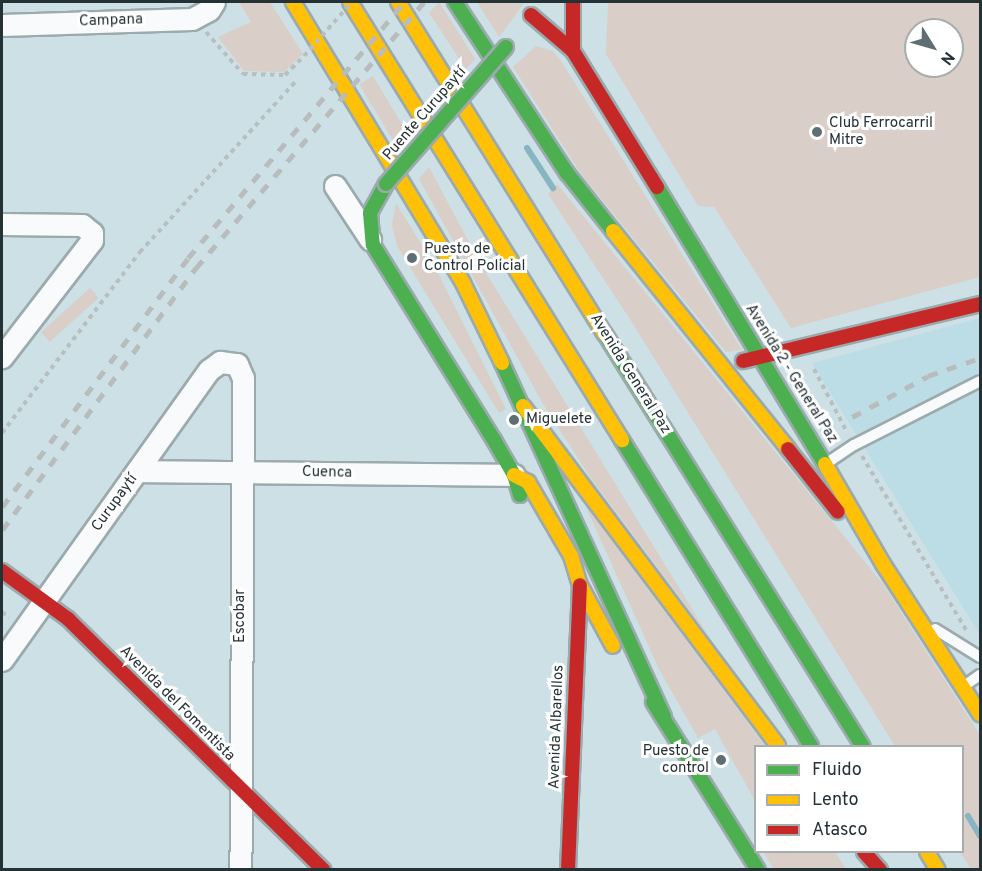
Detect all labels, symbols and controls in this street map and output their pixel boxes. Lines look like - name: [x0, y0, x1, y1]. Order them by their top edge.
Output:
- street label: Campana: [79, 11, 143, 31]
- north arrow: [904, 18, 964, 78]
- text: N: [935, 47, 958, 68]
- street label: Puente Curupaytí: [380, 64, 470, 164]
- place label: Club Ferrocarril Mitre: [829, 114, 933, 149]
- marker: Club Ferrocarril Mitre: [810, 125, 824, 139]
- place label: Puesto de Control Policial: [424, 240, 525, 275]
- marker: Puesto de Control Policial: [405, 251, 419, 265]
- street label: Avenida 2 - General Paz: [741, 301, 841, 447]
- street label: Avenida General Paz: [586, 311, 674, 437]
- place label: Miguelete: [526, 411, 592, 429]
- marker: Miguelete: [507, 413, 521, 427]
- street label: Cuenca: [302, 464, 352, 482]
- street label: Curupaytí: [88, 471, 142, 535]
- street label: Escobar: [232, 589, 250, 643]
- street label: Avenida del Fomentista: [116, 643, 238, 765]
- street label: Avenida Albarellos: [546, 664, 568, 790]
- place label: Puesto de control: [643, 742, 709, 777]
- legend: [754, 745, 964, 853]
- marker: Puesto de control: [714, 753, 728, 767]
- text: Fluido: [812, 759, 862, 782]
- text: Lento: [812, 789, 858, 812]
- text: Atasco: [812, 819, 868, 842]

